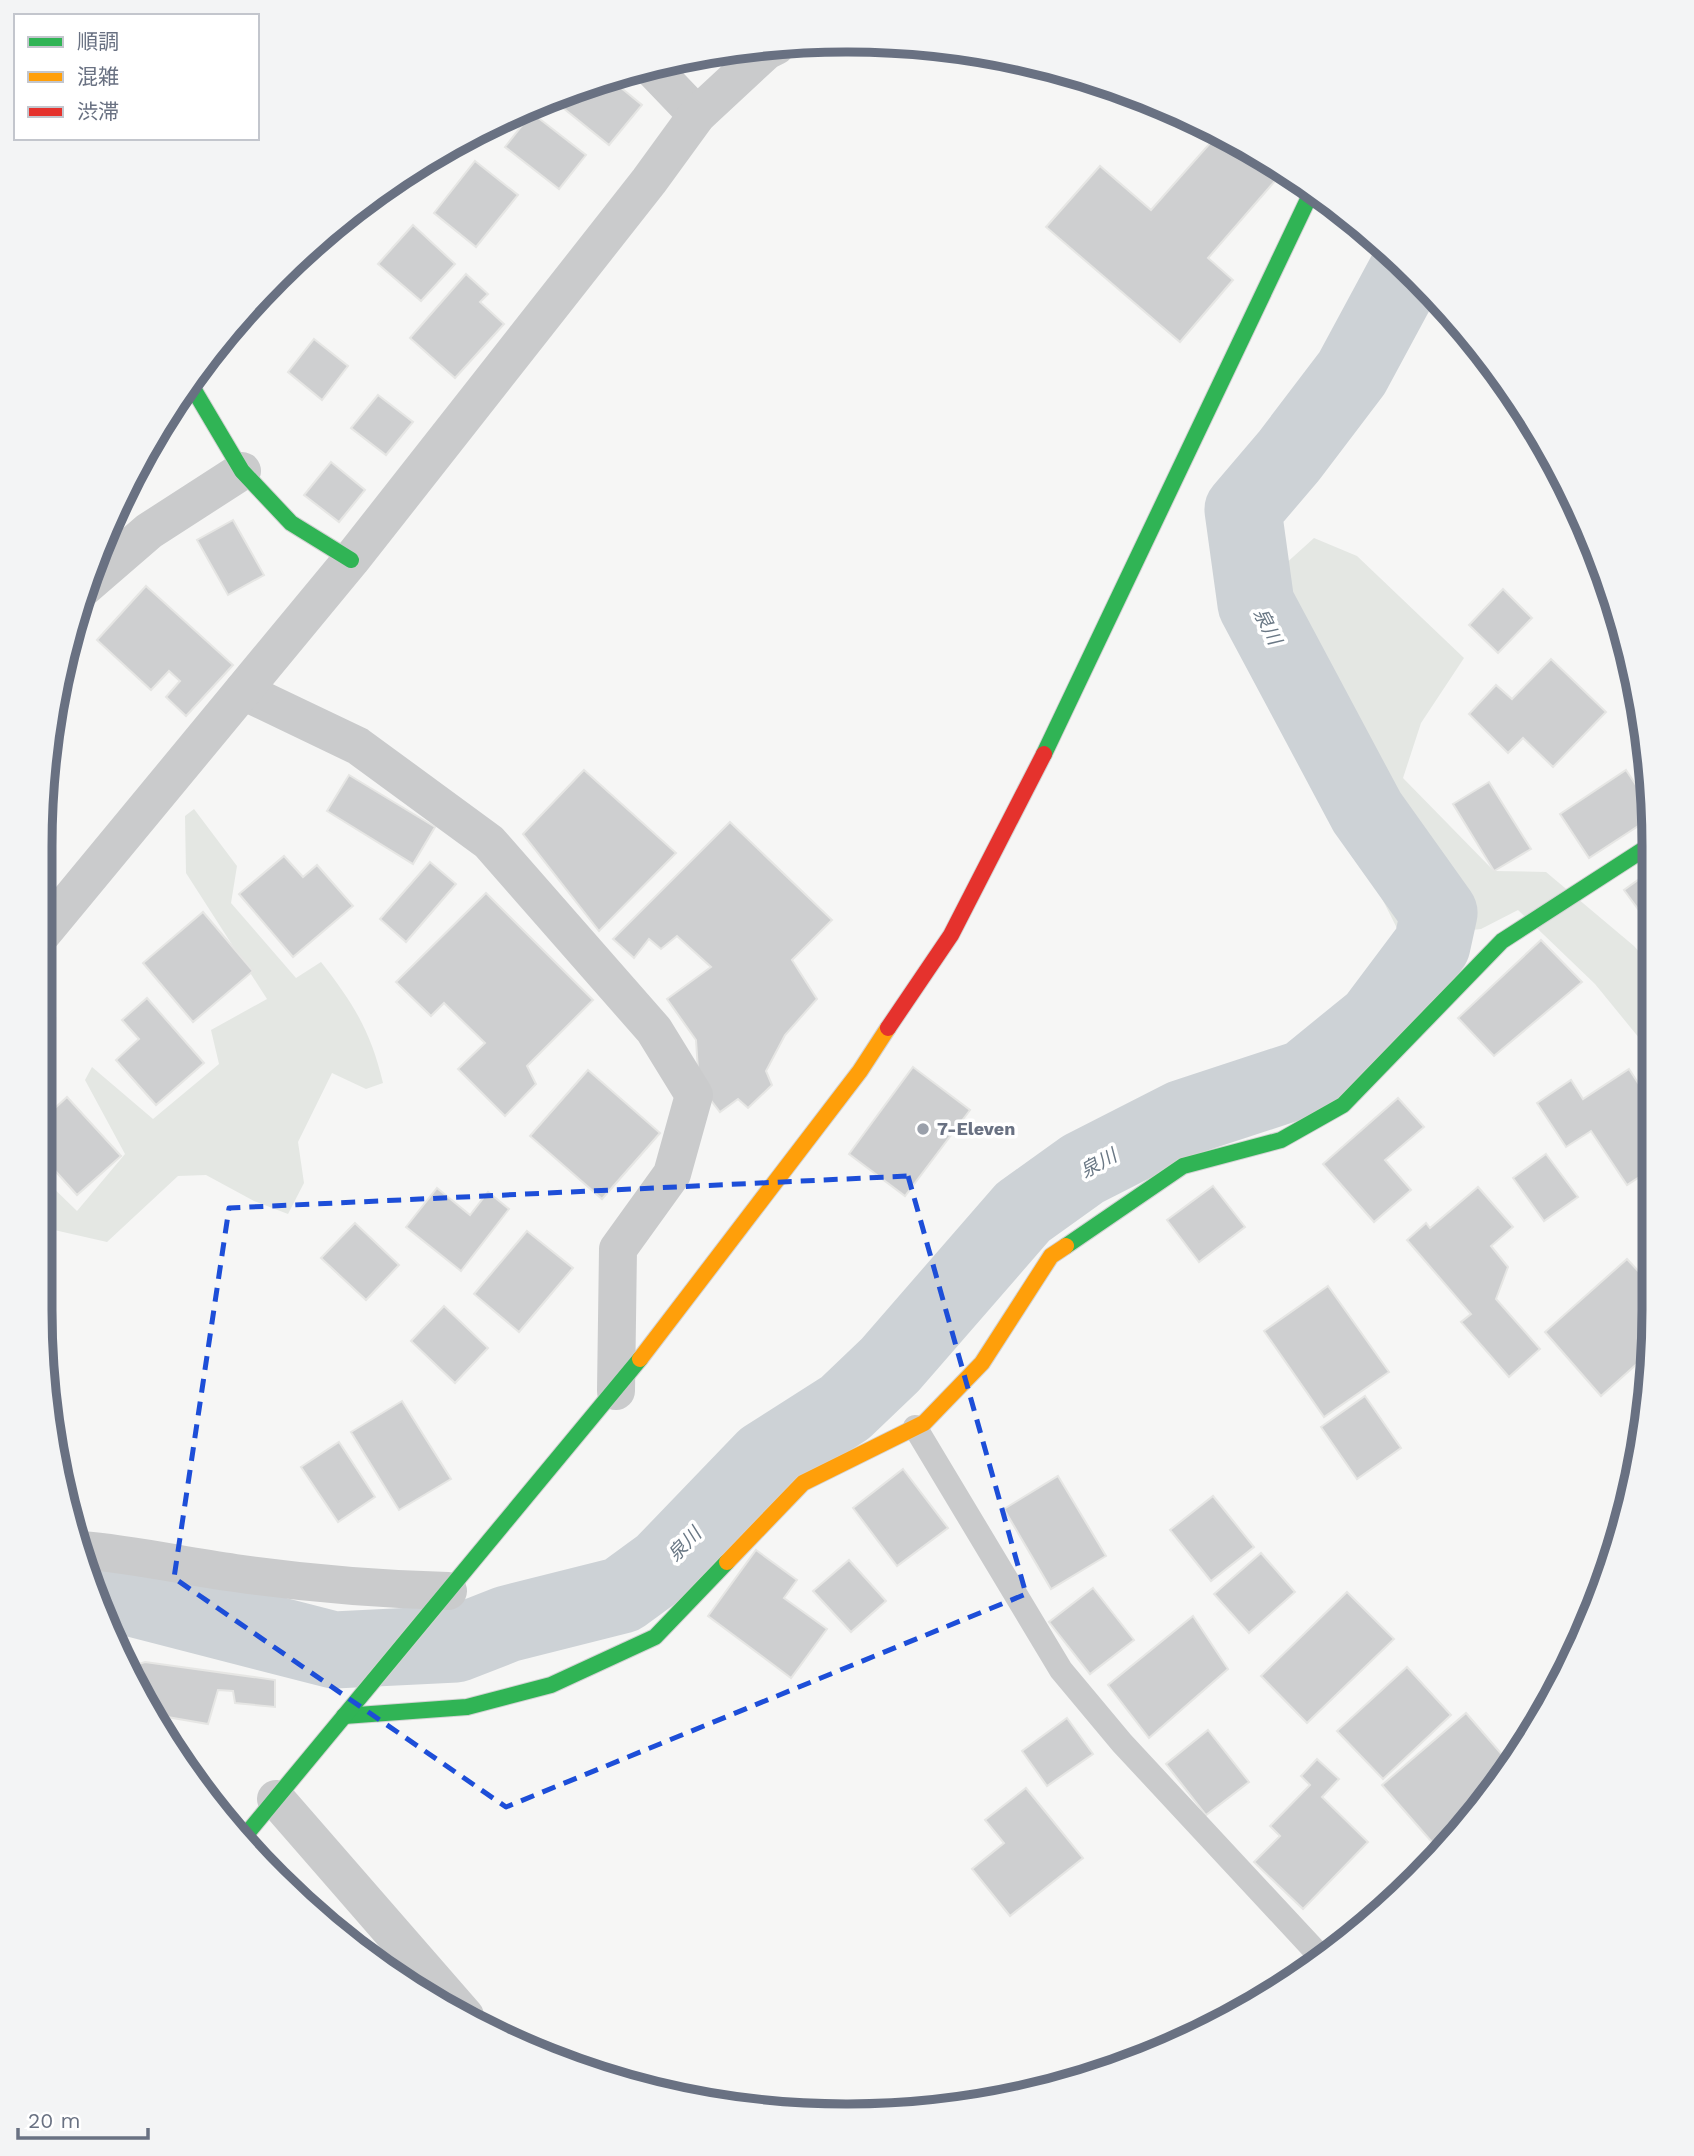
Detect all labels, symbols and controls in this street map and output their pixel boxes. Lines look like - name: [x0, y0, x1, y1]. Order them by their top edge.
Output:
- legend: [14, 14, 259, 140]
- text: 順調: [77, 29, 119, 54]
- text: 混雑: [77, 64, 119, 89]
- text: 渋滞: [77, 99, 119, 124]
- water label: 泉川: [1249, 604, 1287, 650]
- place label: 7-Eleven: [937, 1118, 1015, 1139]
- marker: 7-Eleven: [915, 1121, 931, 1137]
- water label: 泉川: [1076, 1143, 1122, 1183]
- water label: 泉川: [663, 1521, 707, 1566]
- scale bar: [18, 2096, 147, 2140]
- text: 20 m: [28, 2108, 80, 2133]

